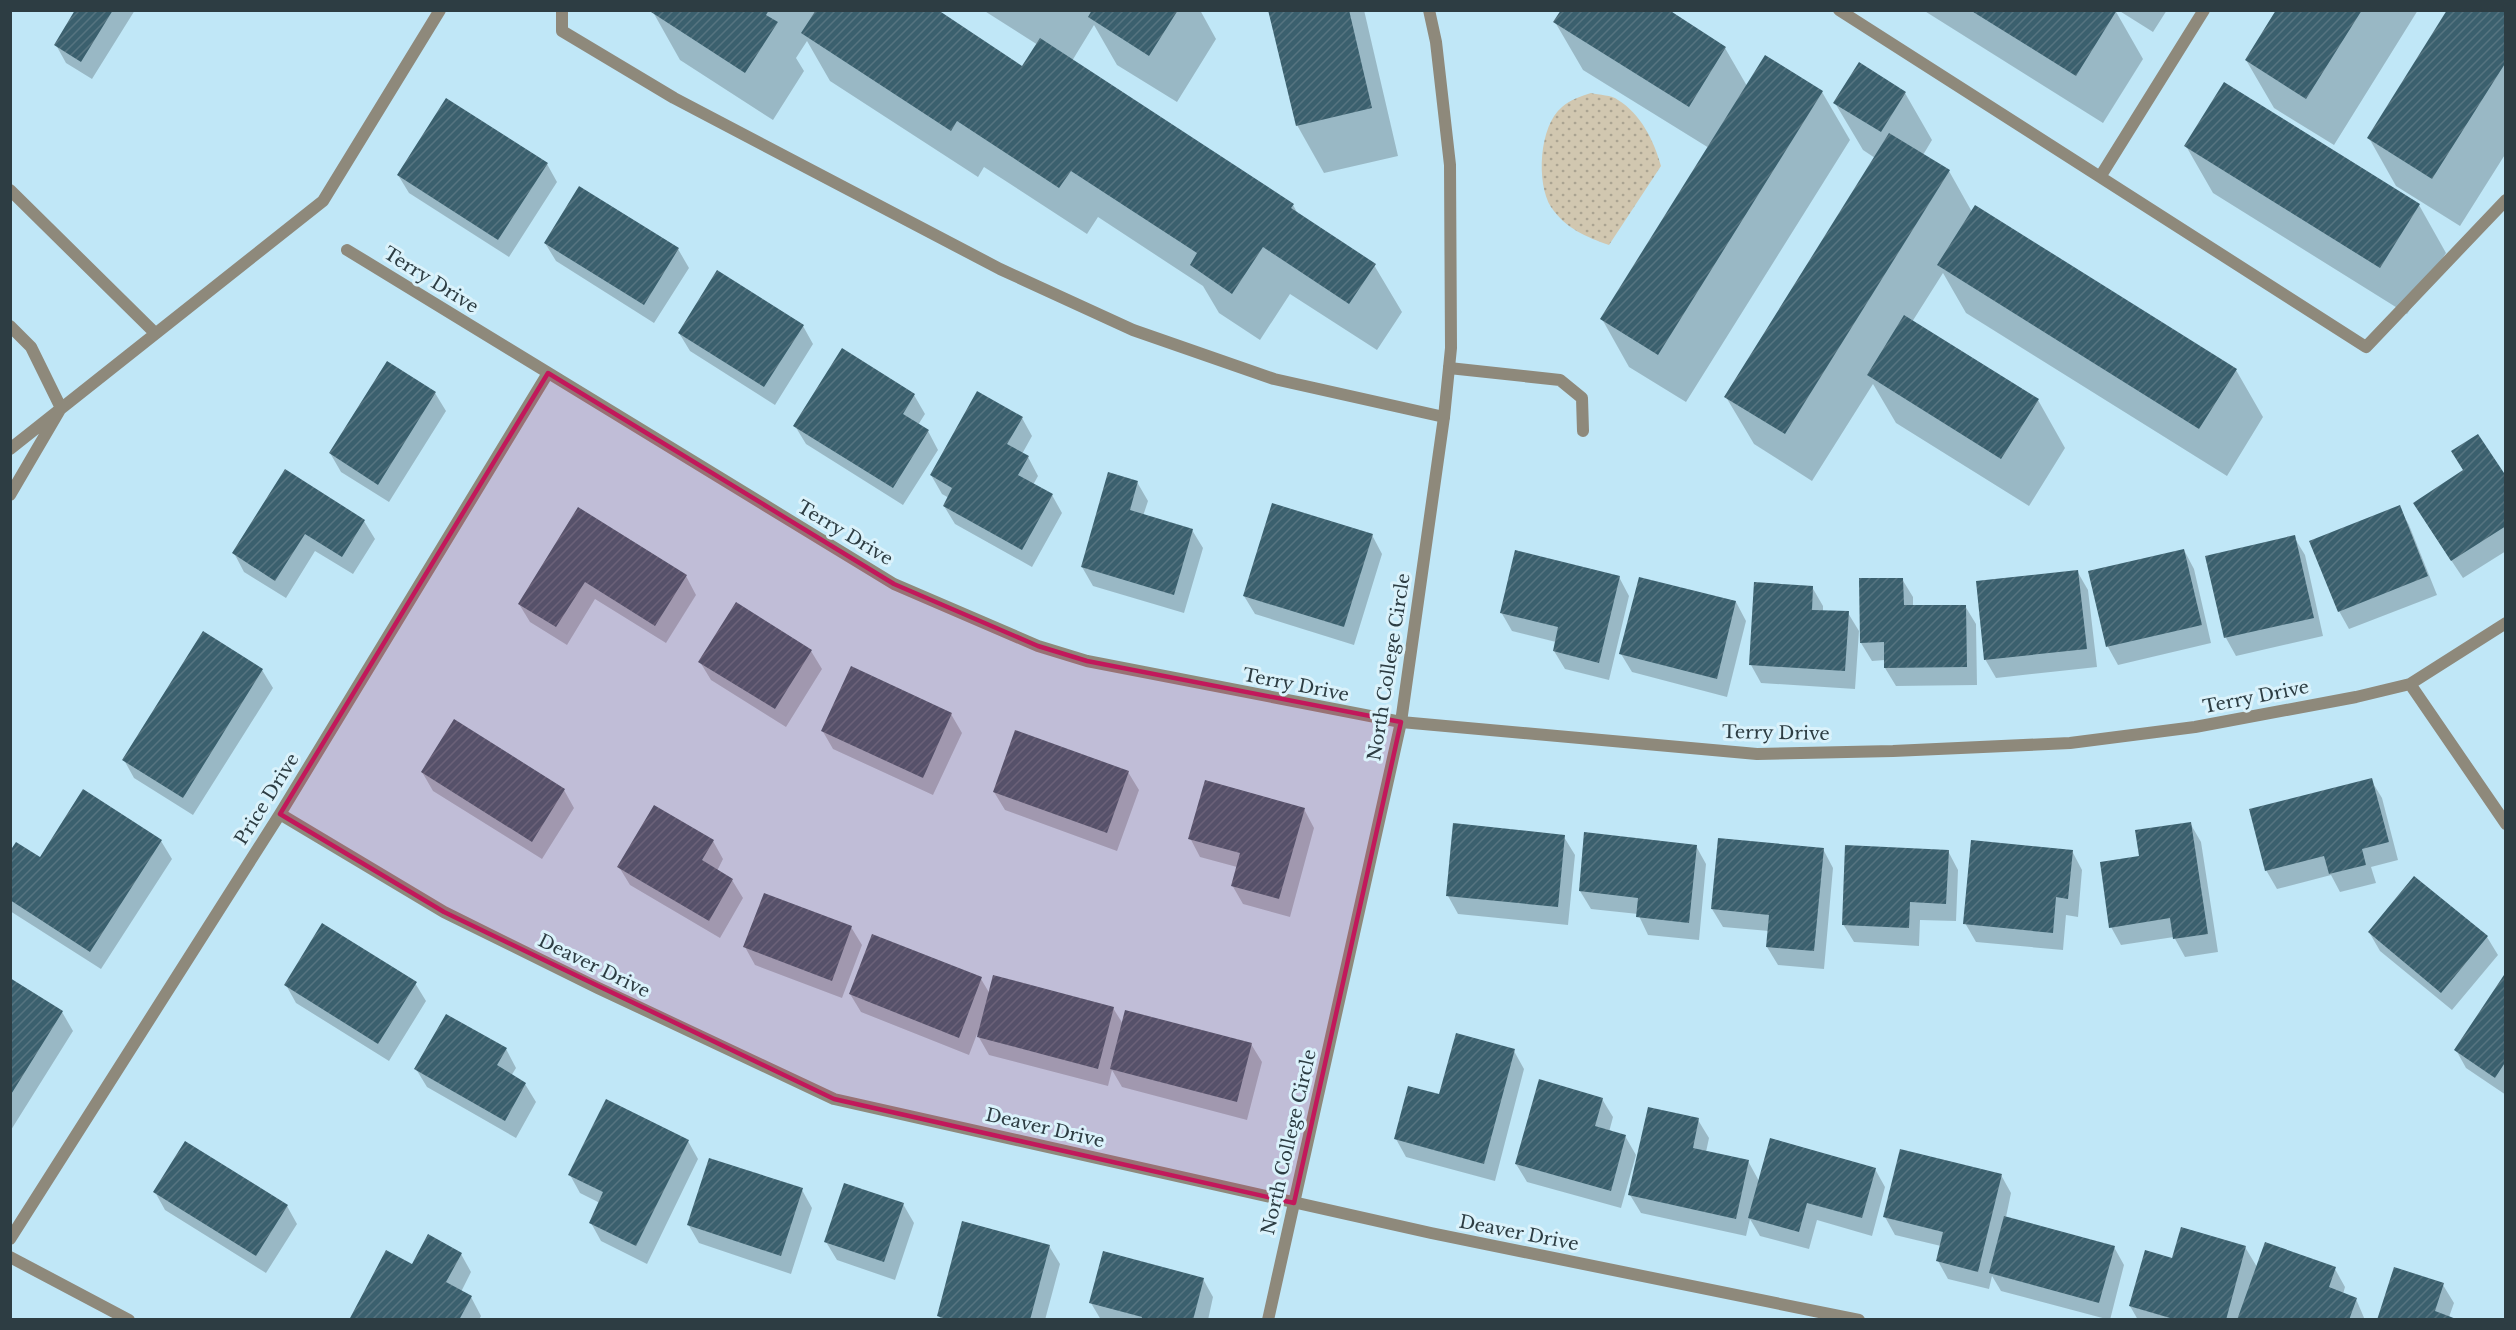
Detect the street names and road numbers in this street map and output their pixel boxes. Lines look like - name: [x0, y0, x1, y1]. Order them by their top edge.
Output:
- street label: Terry Drive: [380, 242, 482, 318]
- street label: Terry Drive: [793, 496, 897, 570]
- street label: North College Circle: [1363, 572, 1415, 762]
- street label: Terry Drive: [1241, 664, 1351, 706]
- street label: Terry Drive: [2201, 676, 2311, 718]
- street label: Terry Drive: [1722, 721, 1830, 745]
- street label: Price Drive: [230, 749, 304, 849]
- street label: Deaver Drive: [535, 929, 653, 1003]
- street label: North College Circle: [1257, 1047, 1321, 1237]
- street label: Deaver Drive: [983, 1104, 1107, 1152]
- street label: Deaver Drive: [1457, 1211, 1581, 1255]

